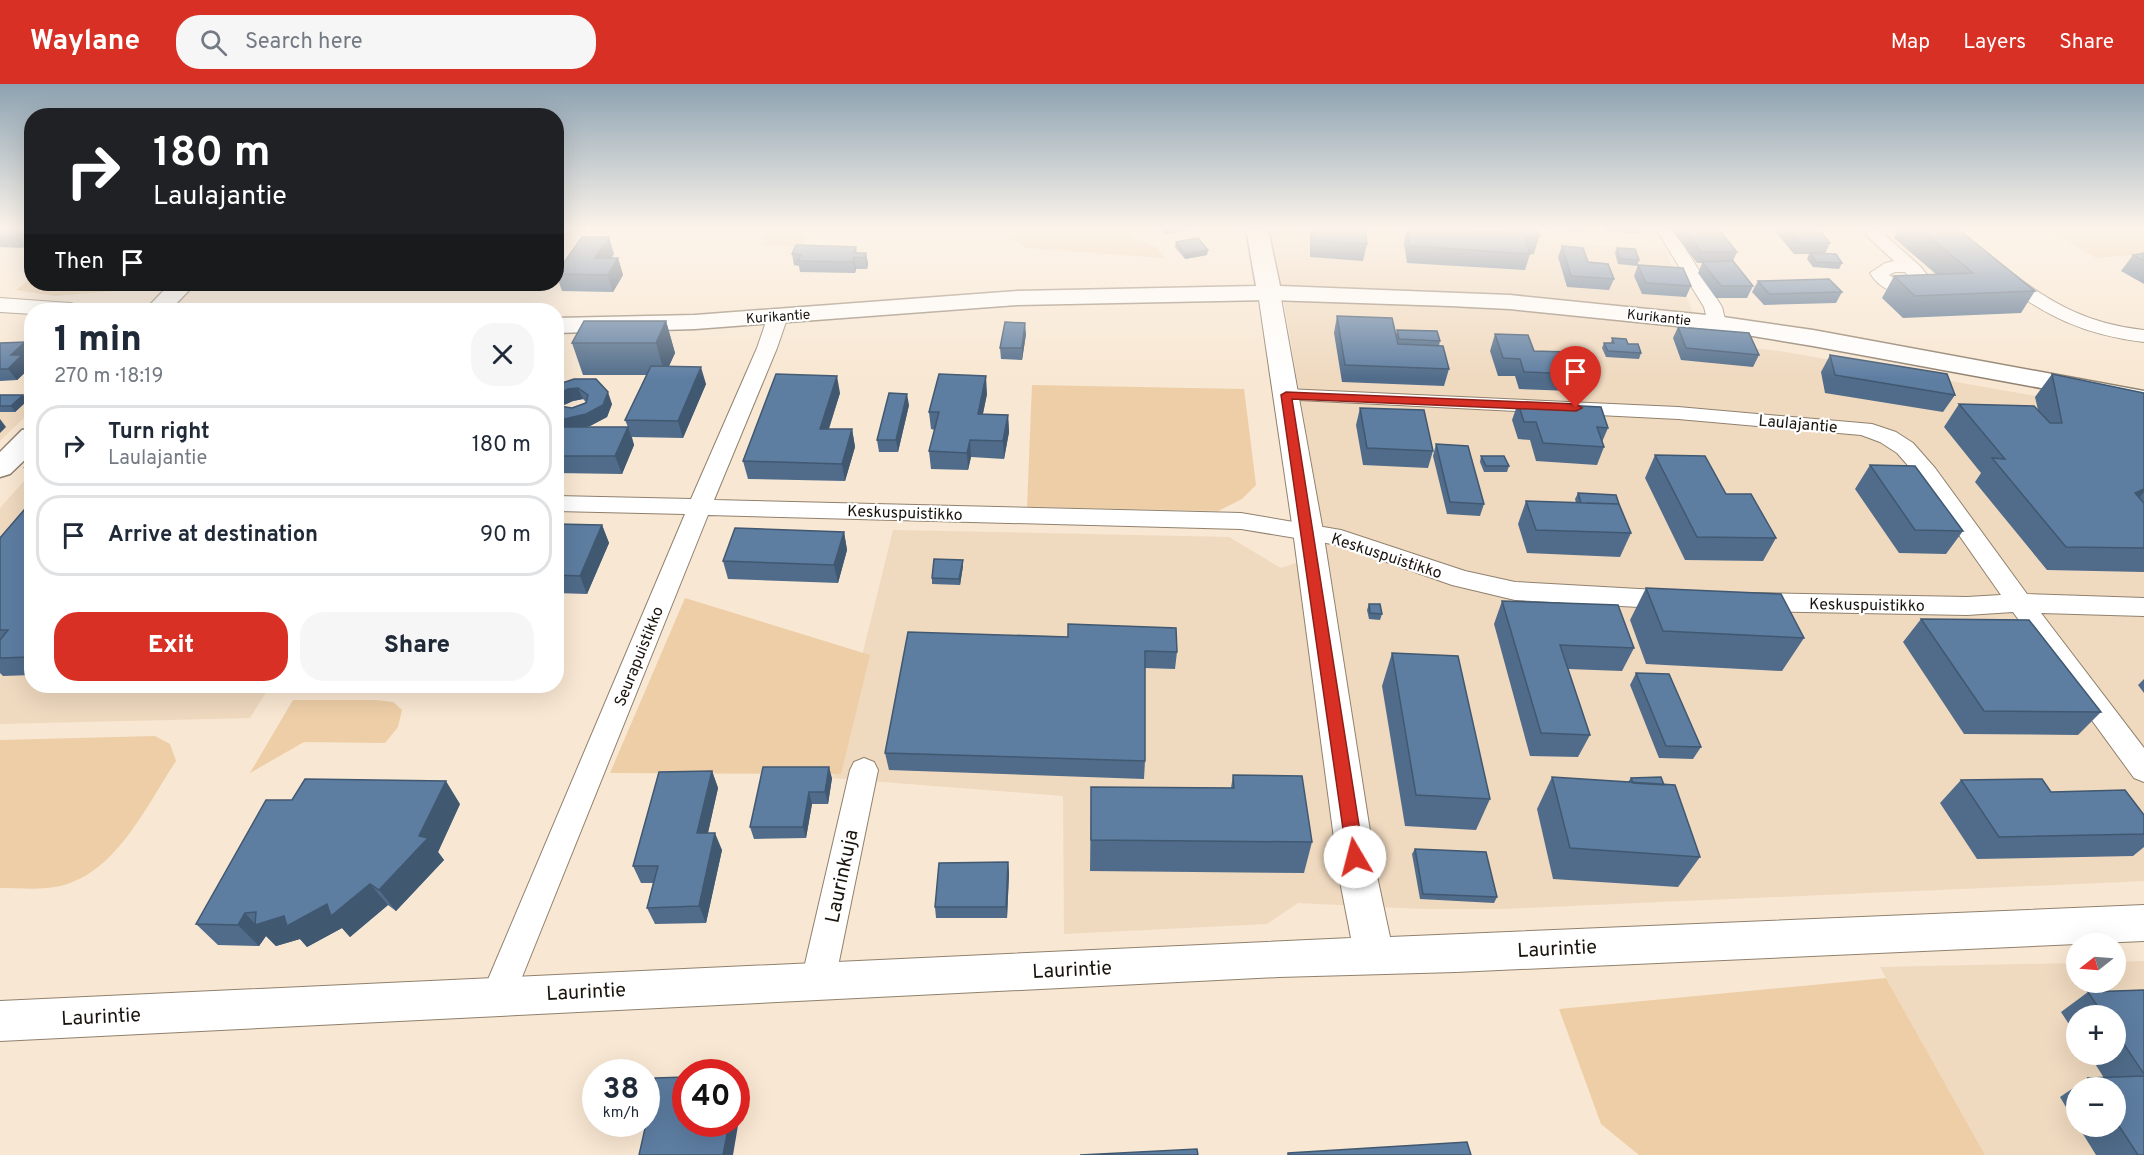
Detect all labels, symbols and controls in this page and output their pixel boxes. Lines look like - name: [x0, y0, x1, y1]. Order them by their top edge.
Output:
- search box: [176, 15, 596, 69]
- text: Waylane: [30, 24, 140, 60]
- icon: search: [197, 26, 230, 59]
- text: Search here: [245, 29, 363, 56]
- text: Map: [1891, 29, 1930, 56]
- text: Layers: [1963, 29, 2026, 56]
- text: Share: [2059, 29, 2114, 56]
- text: 180 m: [153, 128, 270, 181]
- icon: right: [54, 132, 132, 210]
- text: Laulajantie: [153, 180, 287, 214]
- icon: arrive: [116, 246, 149, 279]
- text: Then: [54, 249, 104, 276]
- street label: Kurikantie: [745, 307, 811, 328]
- street label: Kurikantie: [1626, 307, 1692, 330]
- text: 1 min: [54, 318, 142, 364]
- button: close: [471, 323, 534, 386]
- pin: [1550, 346, 1601, 408]
- icon: arrive: [1559, 355, 1592, 388]
- text: 270 m · 18:19: [54, 364, 163, 390]
- street label: Laulajantie: [1757, 412, 1838, 438]
- text: Turn right: [108, 419, 210, 446]
- icon: right: [57, 429, 90, 462]
- text: 180 m: [472, 432, 531, 459]
- text: Laulajantie: [108, 446, 207, 472]
- street label: Keskuspuistikko: [847, 502, 963, 526]
- icon: arrive: [57, 519, 90, 552]
- text: Arrive at destination: [108, 522, 318, 549]
- text: 90 m: [480, 522, 531, 549]
- street label: Keskuspuistikko: [1328, 530, 1444, 584]
- street label: Keskuspuistikko: [1809, 595, 1925, 617]
- street label: Seurapuistikko: [611, 604, 669, 710]
- button: Exit: [54, 612, 288, 681]
- button: Share: [300, 612, 534, 681]
- position arrow: [1323, 825, 1387, 889]
- street label: Laurinkuja: [820, 827, 866, 926]
- north arrow: [2066, 933, 2126, 993]
- map controls: [2066, 933, 2126, 1137]
- street label: Laurintie: [1517, 935, 1598, 965]
- street label: Laurintie: [1032, 956, 1113, 986]
- street label: Laurintie: [546, 978, 627, 1008]
- street label: Laurintie: [61, 1003, 142, 1033]
- button: +: [2066, 1005, 2126, 1065]
- speed limit sign: 40: [672, 1059, 750, 1137]
- text: 38: [603, 1072, 639, 1109]
- button: −: [2066, 1077, 2126, 1137]
- text: km/h: [603, 1104, 639, 1123]

